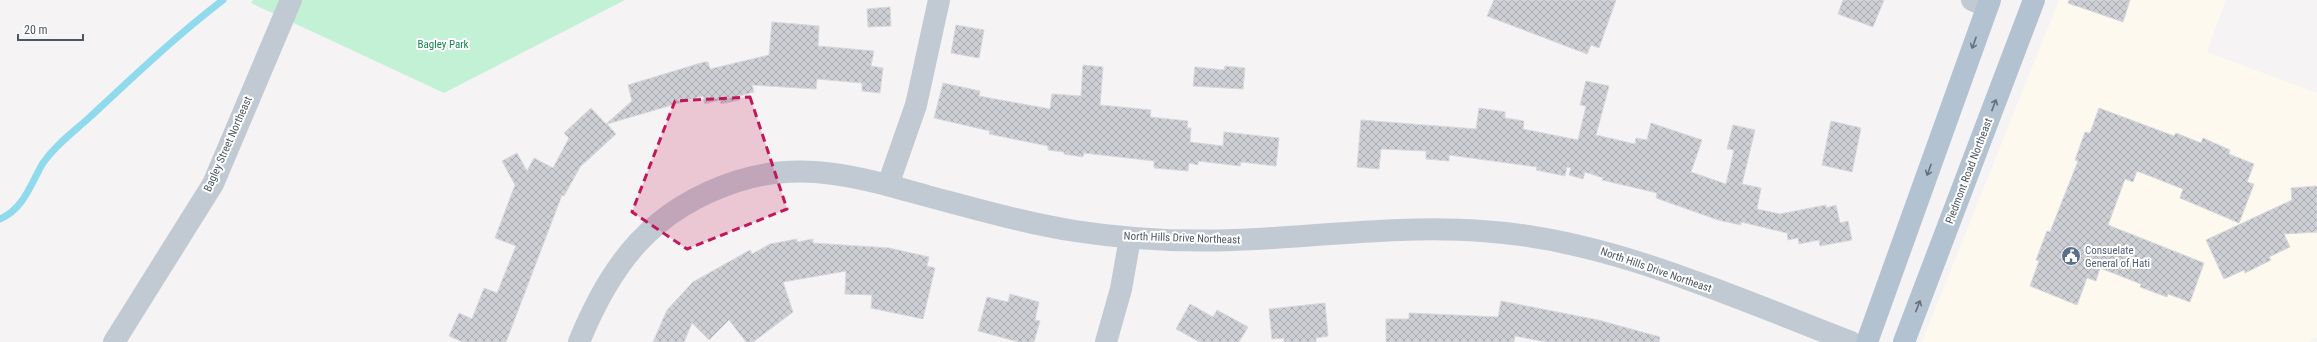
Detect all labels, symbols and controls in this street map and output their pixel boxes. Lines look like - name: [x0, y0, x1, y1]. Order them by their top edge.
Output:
- scale bar: [18, 16, 83, 42]
- text: 20 m: [24, 23, 48, 37]
- one-way arrow: [1970, 36, 1977, 49]
- park label: Bagley Park: [417, 38, 469, 51]
- street label: Bagley Street Northeast: [201, 94, 255, 194]
- one-way arrow: [1990, 100, 1998, 112]
- street label: Piedmont Road Northeast: [1943, 116, 1995, 226]
- one-way arrow: [1924, 164, 1932, 176]
- street label: North Hills Drive Northeast: [1123, 229, 1241, 247]
- place label: Consuelate General of Hati: [2085, 244, 2150, 270]
- street label: North Hills Drive Northeast: [1599, 245, 1713, 295]
- public building icon: Consuelate General of Hati: [2060, 245, 2082, 267]
- one-way arrow: [1915, 300, 1923, 312]

